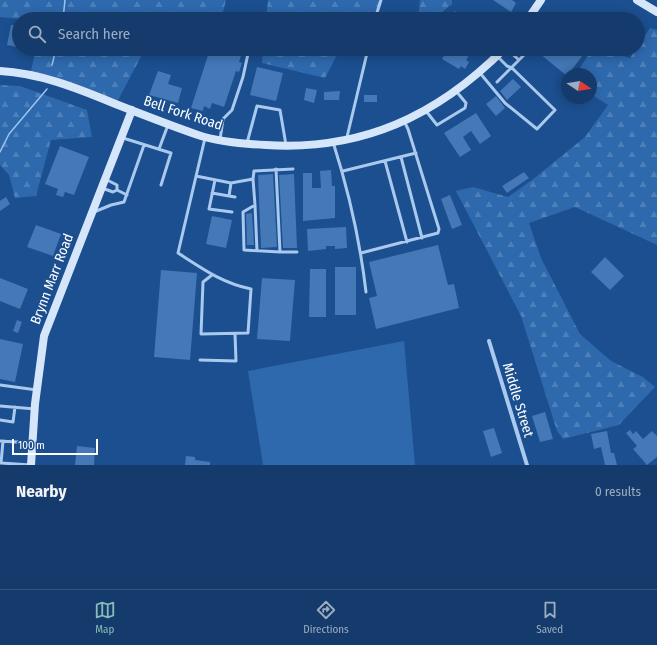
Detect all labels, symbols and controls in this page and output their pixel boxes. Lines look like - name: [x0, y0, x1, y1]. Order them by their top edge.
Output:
- search box: [12, 12, 645, 56]
- icon: search: [26, 23, 48, 45]
- text: Search here: [58, 25, 130, 43]
- north arrow: [561, 68, 597, 104]
- street label: Bell Fork Road: [141, 92, 225, 134]
- street label: Brynn Marr Road: [27, 231, 77, 327]
- street label: Middle Street: [499, 361, 537, 440]
- scale bar: [12, 437, 98, 456]
- text: 100 m: [18, 439, 45, 452]
- text: Nearby: [16, 481, 67, 502]
- text: 0 results: [595, 484, 641, 499]
- tab: Map: [94, 599, 116, 636]
- tab: Directions: [303, 599, 349, 636]
- tab: Saved: [536, 599, 563, 636]

